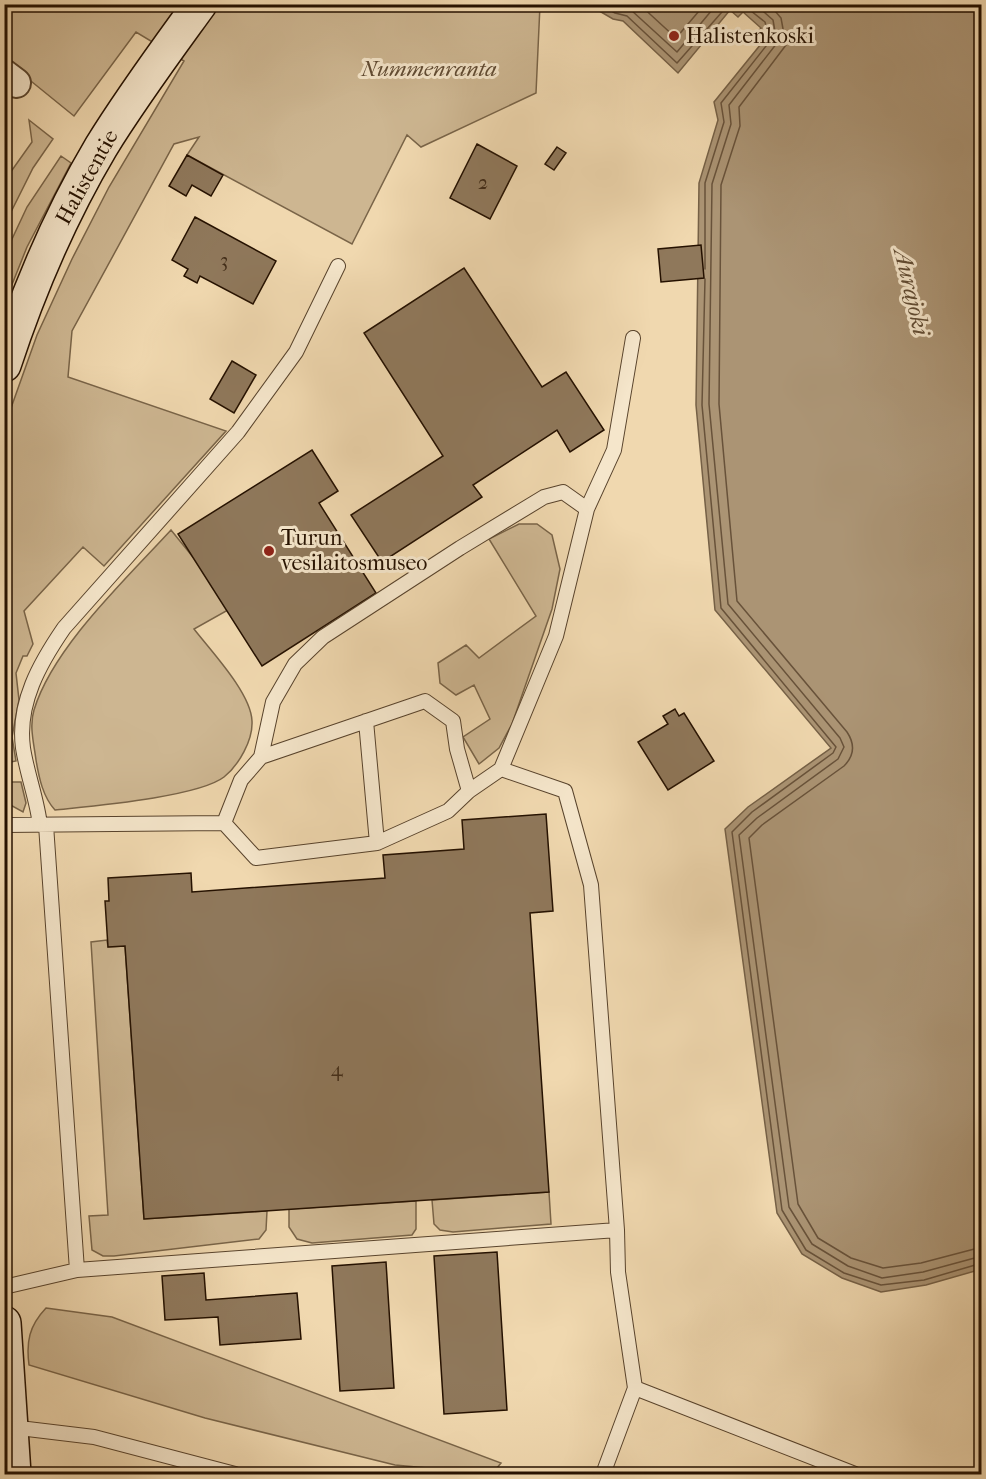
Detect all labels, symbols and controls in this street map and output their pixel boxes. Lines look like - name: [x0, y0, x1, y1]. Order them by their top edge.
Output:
- place label: Halistenkoski: [686, 23, 814, 49]
- marker: Halistenkoski: [667, 29, 681, 43]
- park label: Nummenranta: [360, 56, 497, 82]
- street label: Halistentie: [50, 125, 124, 229]
- house number: 2: [478, 171, 488, 194]
- water label: Aurajoki: [888, 243, 936, 340]
- house number: 3: [220, 249, 228, 272]
- place label: Turun vesilaitosmuseo: [281, 525, 428, 576]
- marker: Turun vesilaitosmuseo: [262, 544, 276, 558]
- house number: 4: [331, 1058, 344, 1081]

